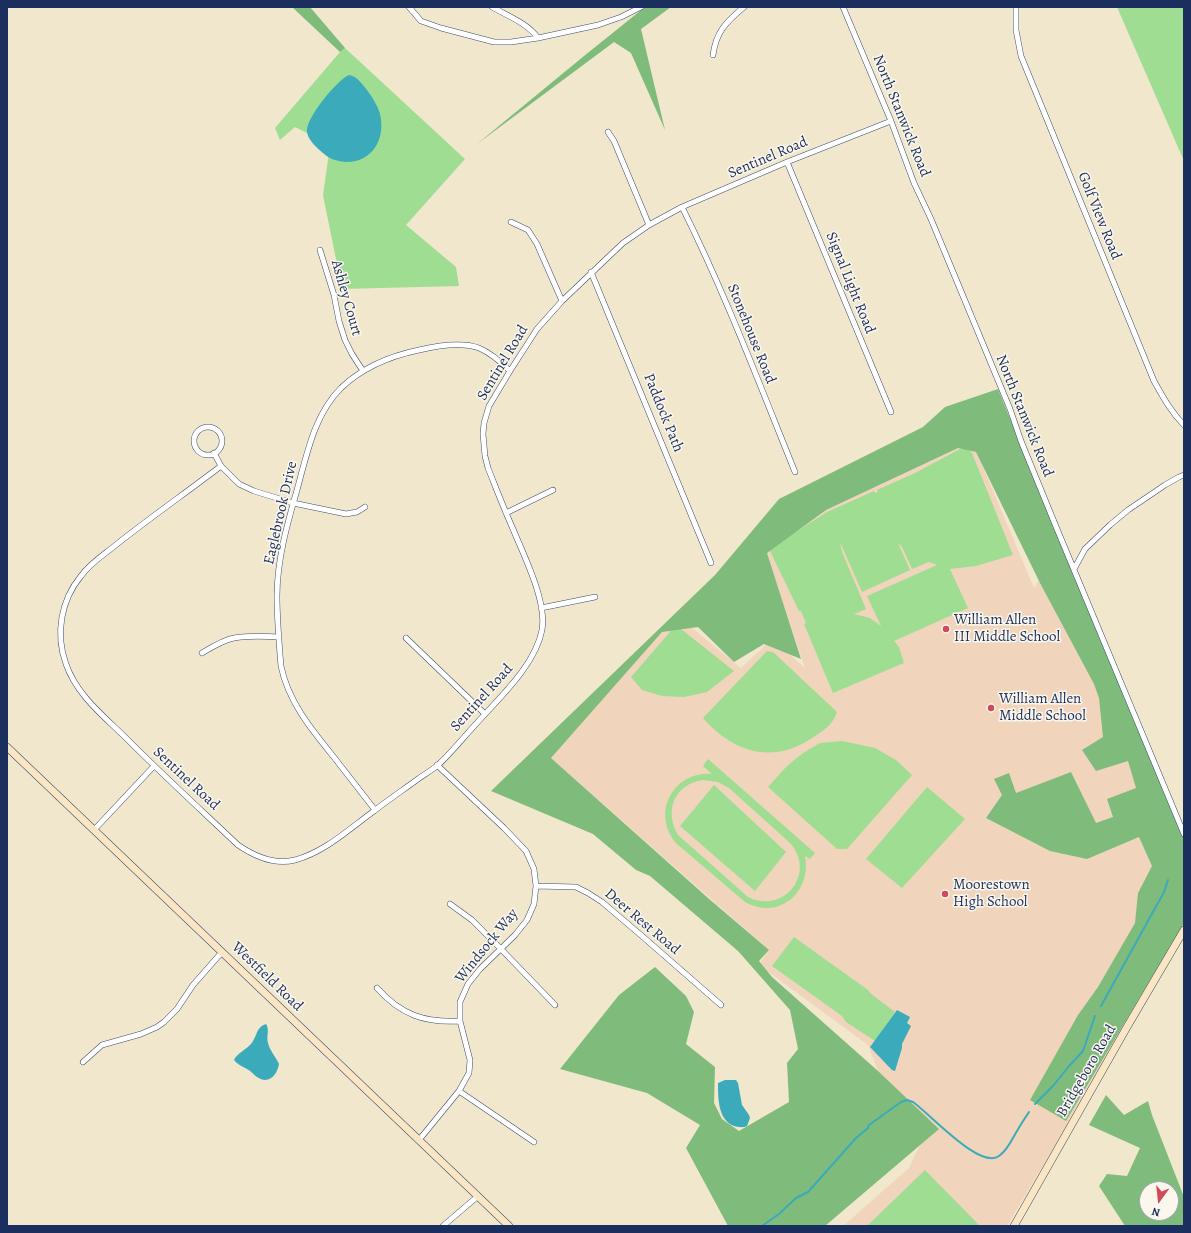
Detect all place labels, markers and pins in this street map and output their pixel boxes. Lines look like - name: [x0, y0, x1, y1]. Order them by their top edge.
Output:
- place label: William Allen III Middle School: [954, 611, 1060, 646]
- marker: William Allen III Middle School: [941, 624, 951, 634]
- place label: William Allen Middle School: [999, 690, 1086, 725]
- marker: William Allen Middle School: [986, 703, 996, 713]
- place label: Moorestown High School: [953, 876, 1030, 911]
- marker: Moorestown High School: [940, 889, 950, 899]

